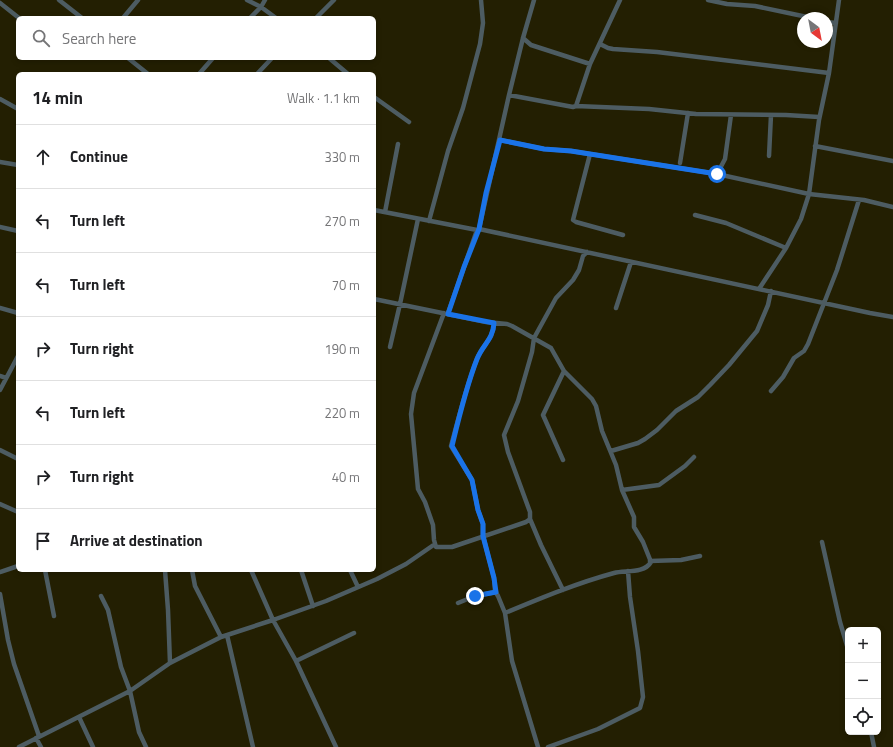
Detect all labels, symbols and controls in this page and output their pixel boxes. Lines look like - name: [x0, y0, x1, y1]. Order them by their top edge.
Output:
- north arrow: [797, 12, 833, 48]
- search box: [16, 16, 376, 60]
- icon: search: [30, 27, 52, 49]
- text: Search here: [62, 27, 136, 50]
- text: 14 min: [32, 85, 83, 111]
- text: Walk · 1.1 km: [287, 88, 360, 108]
- text: Continue: [70, 145, 128, 168]
- icon: ahead: [32, 146, 54, 168]
- text: 330 m: [324, 147, 360, 167]
- route start: [708, 165, 726, 183]
- text: Turn left: [70, 209, 125, 232]
- icon: left: [32, 210, 54, 232]
- text: 270 m: [324, 211, 360, 231]
- text: Turn left: [70, 273, 125, 296]
- icon: left: [32, 274, 54, 296]
- text: 70 m: [332, 275, 360, 295]
- text: Turn right: [70, 337, 134, 360]
- icon: right: [32, 338, 54, 360]
- text: 190 m: [324, 339, 360, 359]
- text: Turn left: [70, 401, 125, 424]
- icon: left: [32, 402, 54, 424]
- text: 220 m: [324, 403, 360, 423]
- text: Turn right: [70, 465, 134, 488]
- icon: right: [32, 466, 54, 488]
- text: 40 m: [332, 467, 360, 487]
- text: Arrive at destination: [70, 529, 203, 552]
- icon: arrive: [32, 530, 54, 552]
- route end: [466, 587, 484, 605]
- map controls: [845, 627, 881, 735]
- button: +: [845, 627, 881, 663]
- button: −: [845, 663, 881, 699]
- button: locate: [845, 699, 881, 735]

